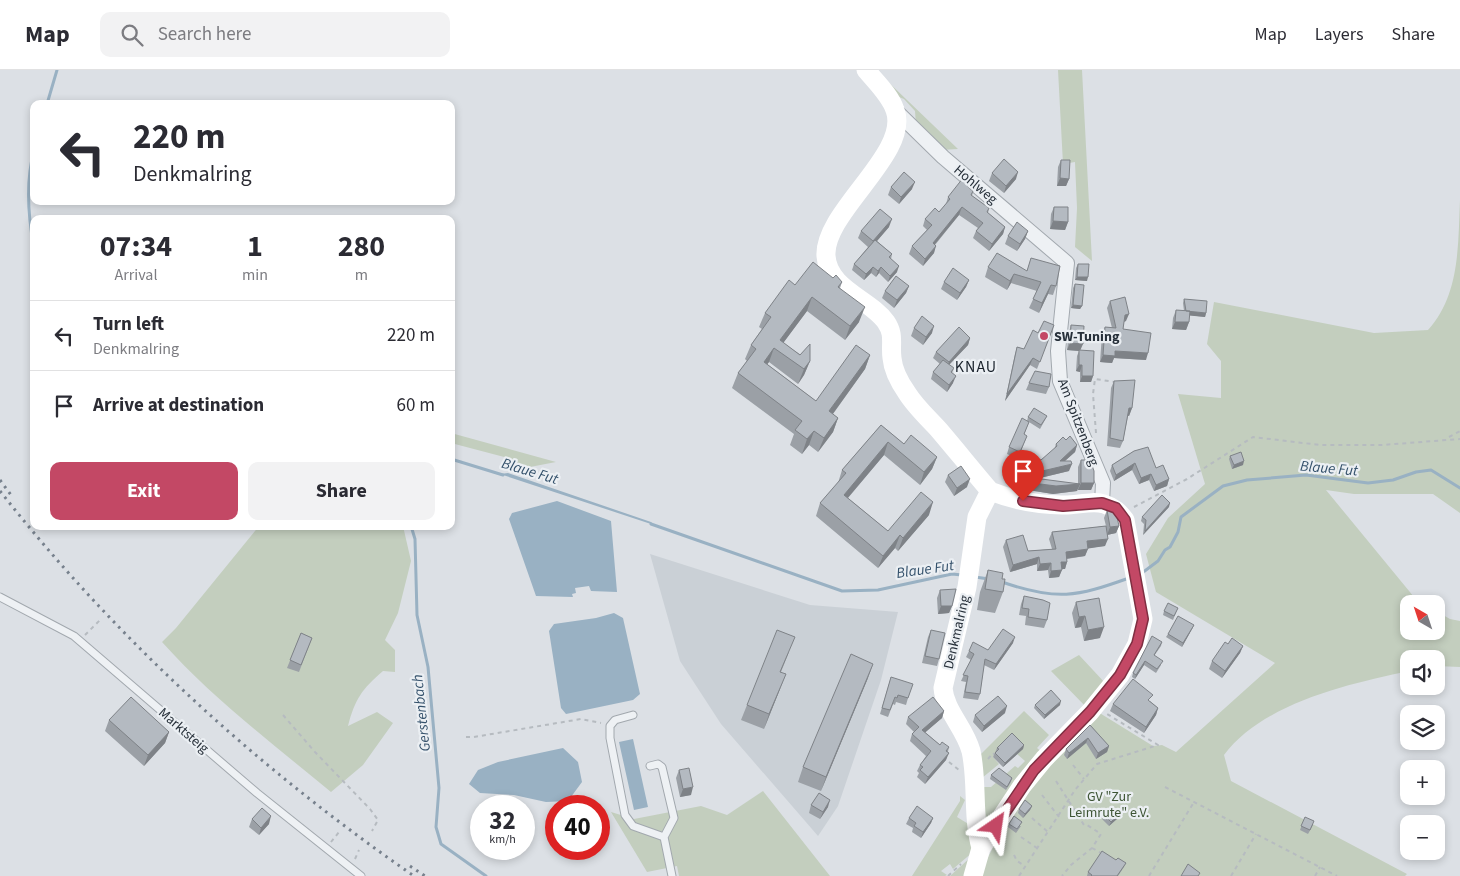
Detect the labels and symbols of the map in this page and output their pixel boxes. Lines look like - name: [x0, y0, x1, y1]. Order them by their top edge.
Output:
- street label: Hohlweg: [949, 160, 1002, 209]
- place label: SW-Tuning: [1054, 327, 1120, 347]
- marker: SW-Tuning: [1038, 330, 1050, 342]
- district label: KNAU: [955, 356, 997, 378]
- street label: Am Spitzenberg: [1052, 376, 1104, 469]
- pin: [1002, 450, 1044, 501]
- water label: Blaue Fut: [499, 453, 562, 490]
- water label: Blaue Fut: [1299, 456, 1360, 482]
- water label: Blaue Fut: [895, 555, 956, 584]
- street label: Denkmalring: [939, 593, 975, 671]
- north arrow: [1400, 595, 1445, 640]
- water label: Gerstenbach: [407, 673, 436, 752]
- street label: Marktsteig: [154, 703, 213, 758]
- park label: GV "Zur Leimrute" e.V.: [1069, 787, 1149, 823]
- speed limit sign: 40: [545, 795, 610, 860]
- position arrow: [969, 799, 1021, 851]

